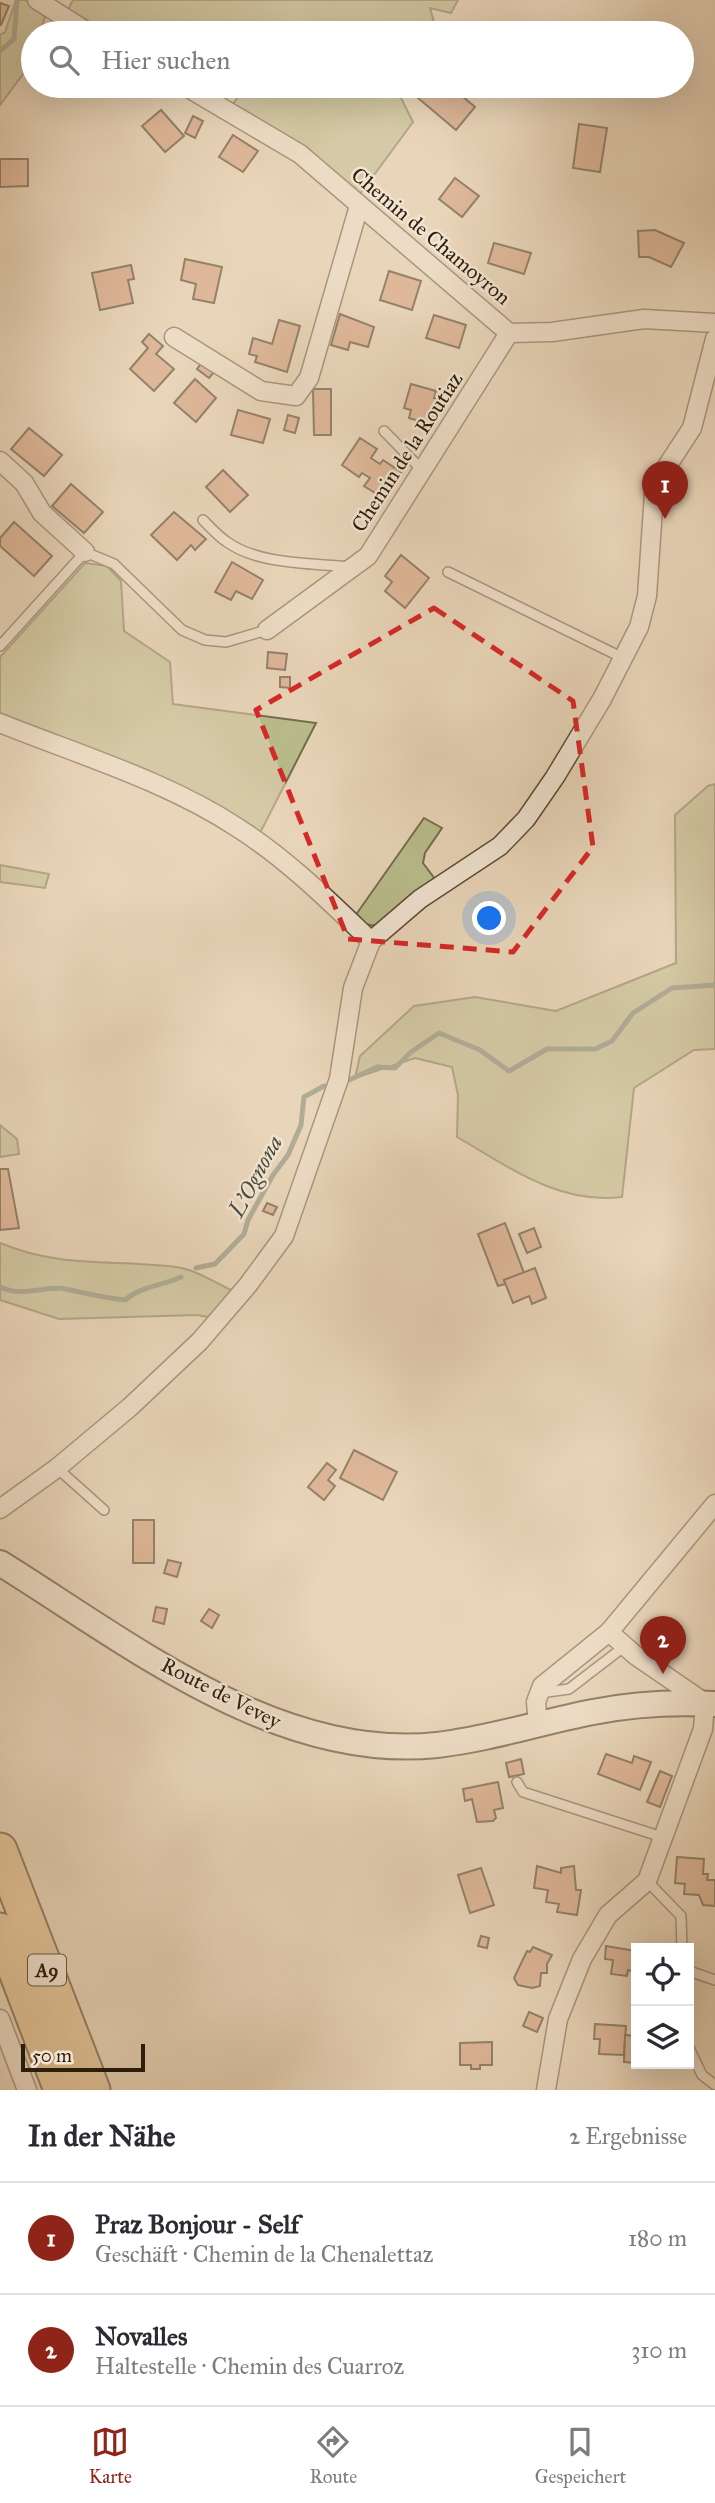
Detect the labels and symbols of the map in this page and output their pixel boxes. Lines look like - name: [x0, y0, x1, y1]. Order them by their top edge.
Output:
- street label: Chemin de Chamoyron: [346, 162, 516, 310]
- street label: Chemin de la Routiaz: [346, 367, 468, 537]
- pin: 1: [642, 461, 688, 519]
- your location: [472, 901, 506, 935]
- water label: L'Ognona: [221, 1130, 288, 1222]
- pin: 2: [640, 1616, 686, 1674]
- street label: Route de Vevey: [157, 1652, 286, 1735]
- road number: A9: [28, 1954, 66, 1986]
- scale bar: [21, 2041, 145, 2073]

